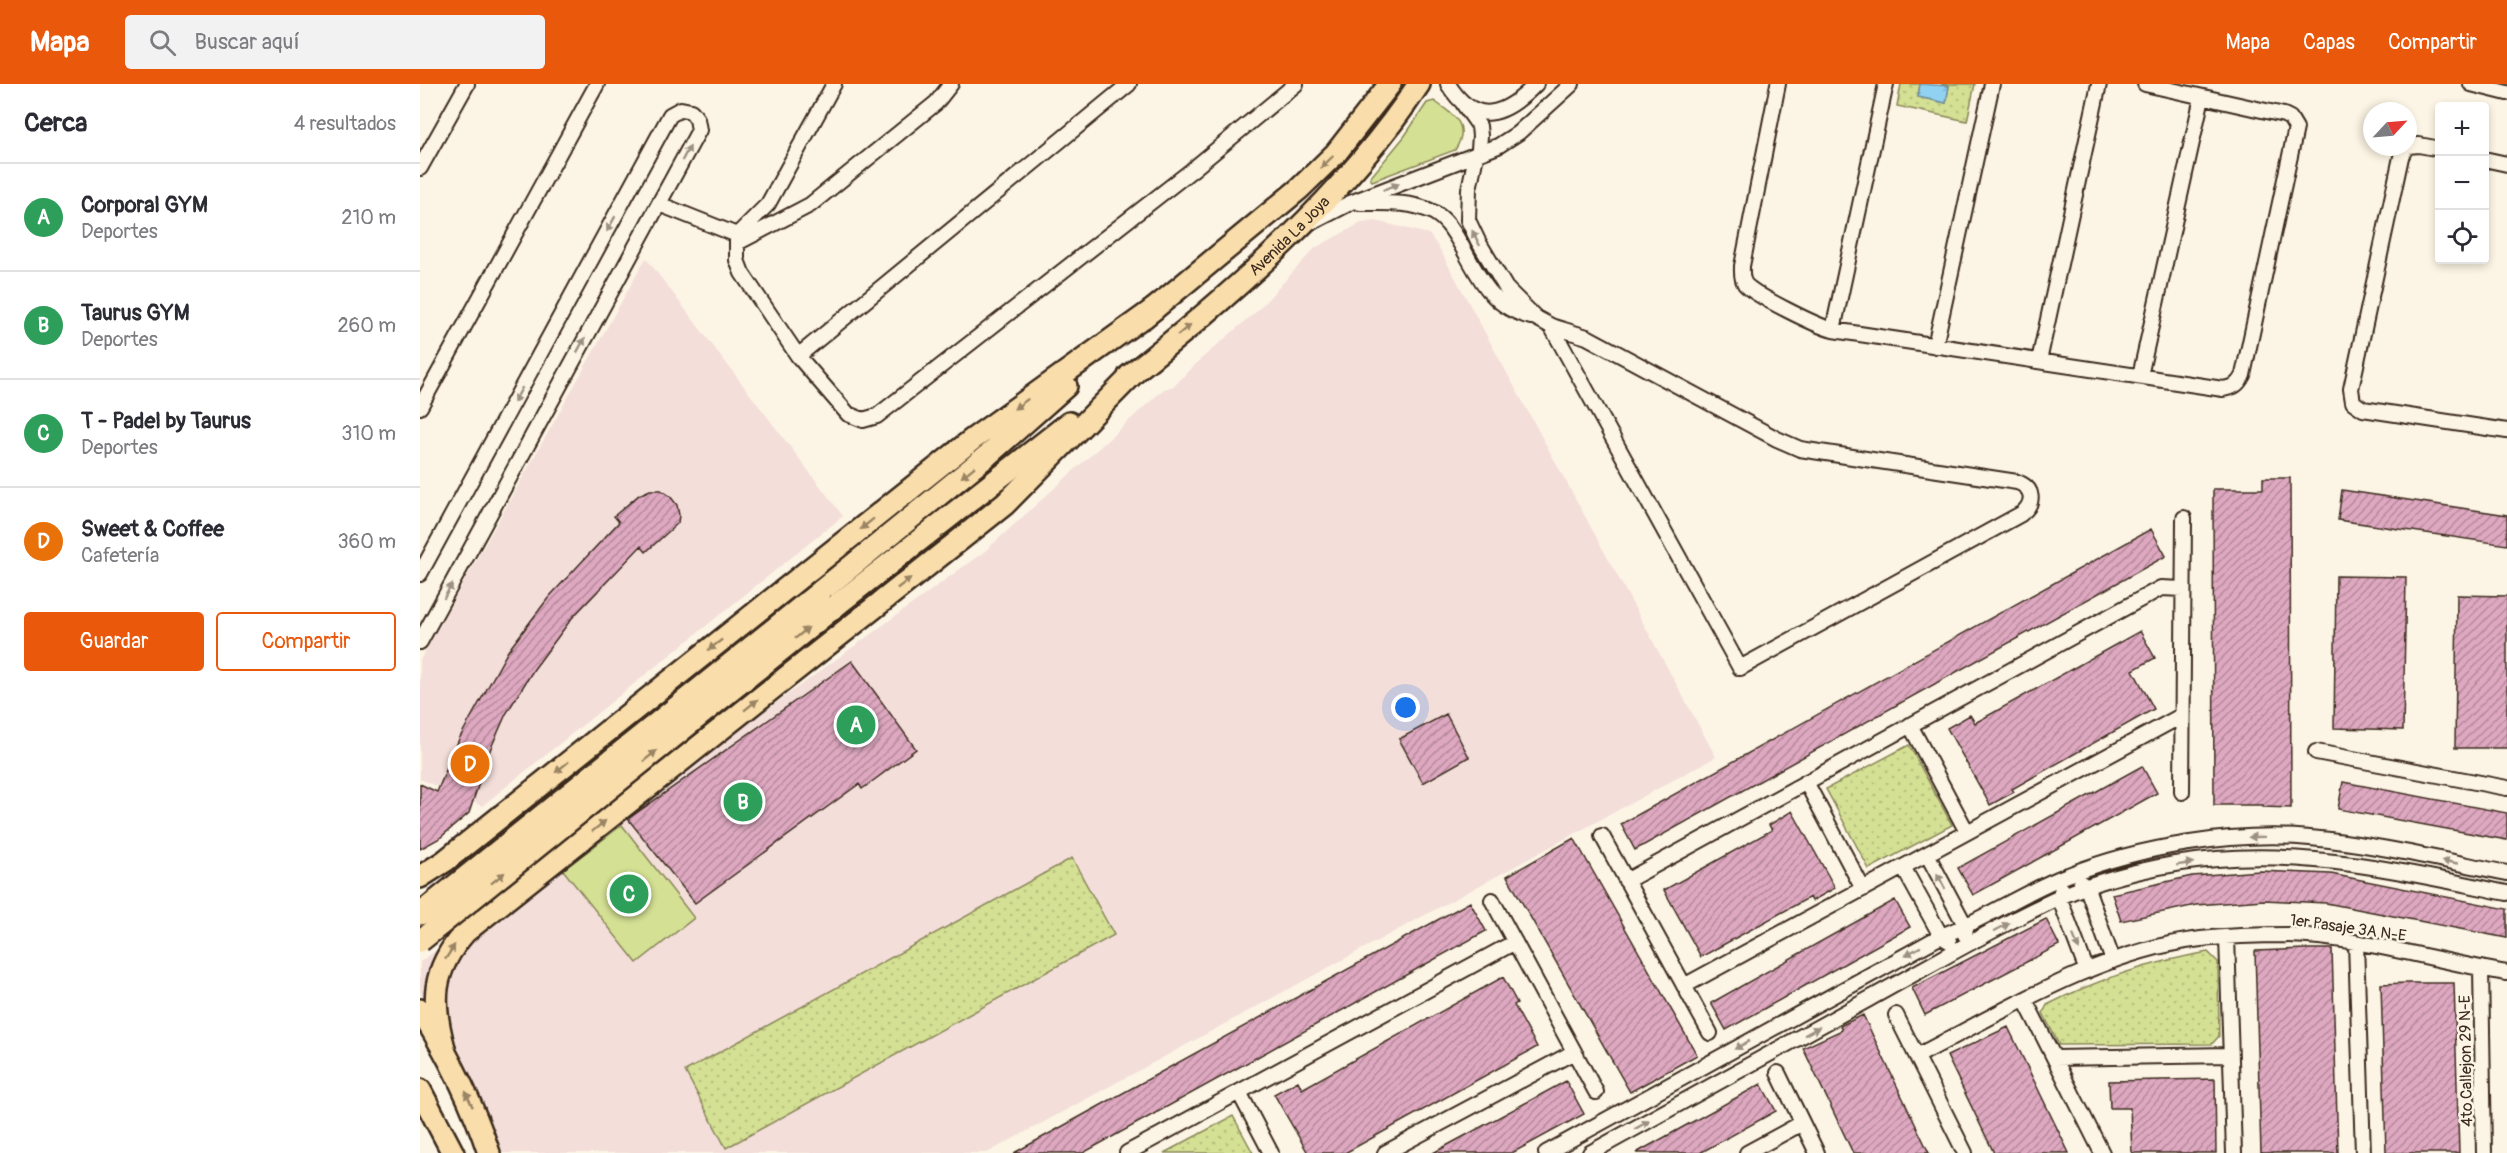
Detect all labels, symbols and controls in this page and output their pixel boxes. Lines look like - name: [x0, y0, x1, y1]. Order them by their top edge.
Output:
- search box: [125, 15, 545, 69]
- text: Mapa: [30, 25, 89, 60]
- icon: search: [146, 26, 179, 59]
- text: Buscar aquí: [194, 28, 300, 56]
- text: Mapa: [2226, 29, 2270, 56]
- text: Capas: [2303, 29, 2355, 56]
- text: Compartir: [2388, 29, 2477, 56]
- north arrow: [2363, 102, 2417, 156]
- map controls: [2435, 102, 2489, 264]
- button: +: [2435, 102, 2489, 156]
- text: Cerca: [24, 107, 87, 139]
- text: 4 resultados: [294, 111, 396, 136]
- one-way arrow: [681, 144, 691, 161]
- one-way arrow: [1320, 155, 1334, 169]
- button: −: [2435, 156, 2489, 210]
- one-way arrow: [1383, 182, 1401, 192]
- text: Corporal GYM: [81, 191, 208, 219]
- street label: Avenida La Joya: [1245, 192, 1334, 280]
- text: A: [37, 205, 50, 230]
- text: 210 m: [341, 205, 396, 230]
- button: locate: [2435, 210, 2489, 264]
- one-way arrow: [606, 216, 616, 233]
- text: Deportes: [81, 219, 158, 244]
- one-way arrow: [1472, 229, 1482, 247]
- text: Taurus GYM: [81, 299, 189, 327]
- text: B: [38, 313, 49, 338]
- text: 260 m: [337, 313, 396, 338]
- one-way arrow: [1176, 324, 1191, 337]
- text: Deportes: [81, 327, 158, 352]
- one-way arrow: [576, 337, 586, 354]
- one-way arrow: [513, 387, 523, 404]
- one-way arrow: [1014, 398, 1030, 410]
- text: T - Padel by Taurus: [81, 407, 251, 435]
- text: C: [37, 421, 50, 446]
- text: 310 m: [341, 421, 396, 446]
- text: Deportes: [81, 435, 158, 460]
- one-way arrow: [960, 465, 976, 478]
- text: Sweet & Coffee: [81, 515, 224, 543]
- one-way arrow: [859, 517, 875, 530]
- text: D: [37, 529, 50, 554]
- text: 360 m: [337, 529, 396, 554]
- text: Cafetería: [81, 543, 159, 568]
- one-way arrow: [896, 578, 911, 590]
- one-way arrow: [443, 582, 453, 599]
- button: Guardar: [24, 612, 204, 671]
- button: Compartir: [216, 612, 396, 671]
- one-way arrow: [794, 627, 810, 640]
- one-way arrow: [707, 639, 722, 651]
- your location: [1391, 693, 1420, 722]
- one-way arrow: [743, 698, 759, 711]
- pin: A: [836, 702, 876, 748]
- pin: D: [451, 742, 490, 786]
- one-way arrow: [642, 749, 658, 762]
- one-way arrow: [554, 760, 570, 773]
- pin: B: [724, 780, 762, 824]
- one-way arrow: [591, 821, 606, 833]
- one-way arrow: [2247, 833, 2266, 842]
- one-way arrow: [2440, 857, 2459, 866]
- one-way arrow: [2176, 859, 2195, 868]
- one-way arrow: [490, 872, 506, 885]
- pin: C: [610, 872, 648, 916]
- one-way arrow: [1936, 873, 1946, 890]
- street label: 1er Pasaje 3A N-E: [2289, 910, 2407, 946]
- one-way arrow: [1994, 922, 2011, 932]
- one-way arrow: [2071, 934, 2081, 952]
- one-way arrow: [444, 944, 456, 960]
- one-way arrow: [1905, 946, 1921, 957]
- street label: 4to Callejon 29 N-E: [2455, 995, 2477, 1127]
- one-way arrow: [1804, 1026, 1821, 1036]
- one-way arrow: [1733, 1040, 1750, 1050]
- one-way arrow: [464, 1091, 473, 1108]
- one-way arrow: [1633, 1120, 1650, 1130]

